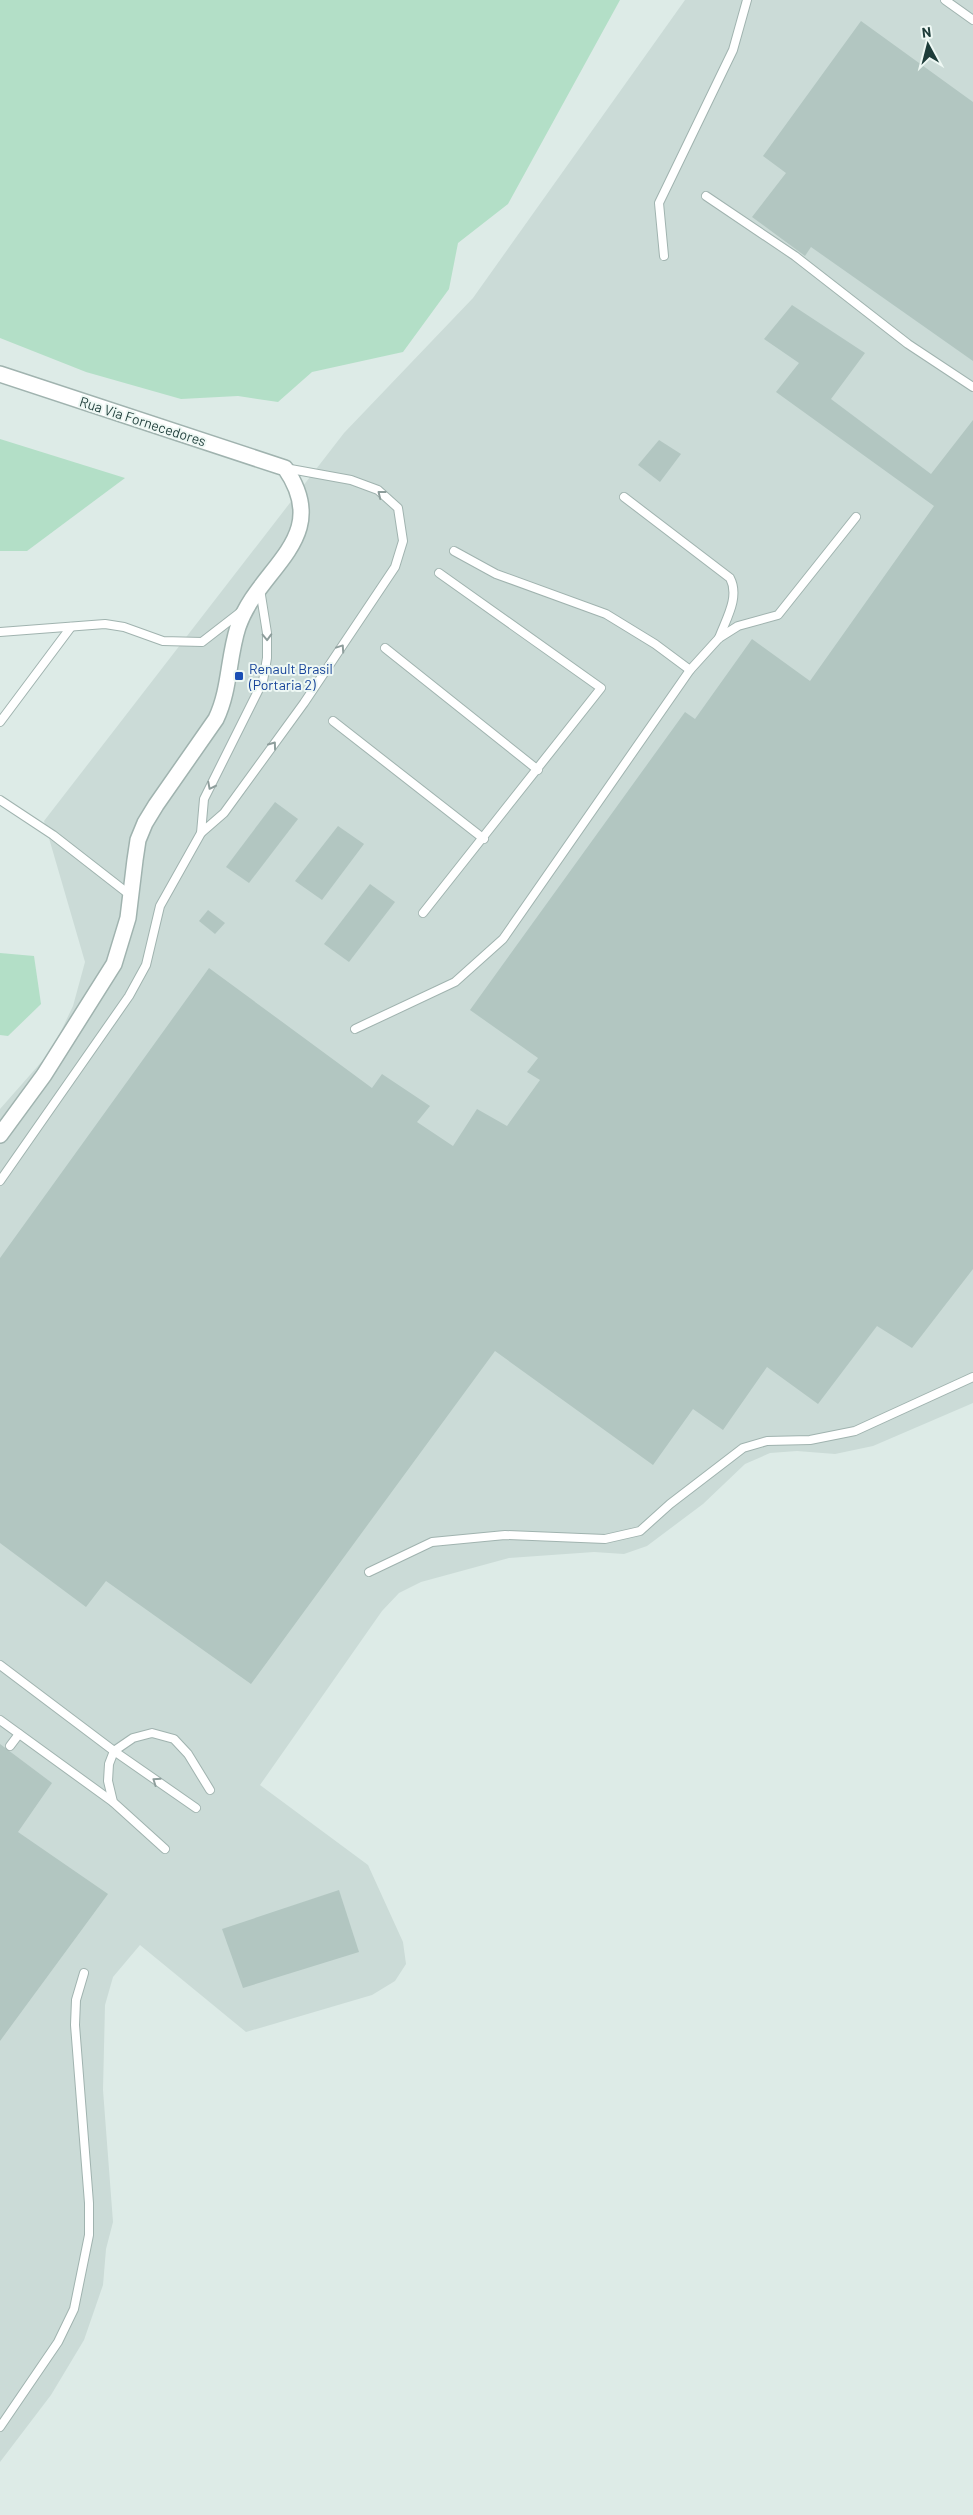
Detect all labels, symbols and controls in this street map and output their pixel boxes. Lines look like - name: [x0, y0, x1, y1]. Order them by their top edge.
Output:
- north arrow: [903, 20, 953, 70]
- text: N: [921, 23, 932, 41]
- street label: Rua Via Fornecedores: [78, 393, 209, 450]
- one-way arrow: [377, 491, 387, 500]
- one-way arrow: [262, 633, 272, 641]
- one-way arrow: [335, 644, 344, 654]
- place label: Renault Brasil (Portaria 2): [248, 660, 333, 693]
- marker: Renault Brasil (Portaria 2): [233, 670, 245, 682]
- one-way arrow: [267, 742, 276, 751]
- one-way arrow: [207, 781, 217, 790]
- one-way arrow: [152, 1778, 162, 1787]

